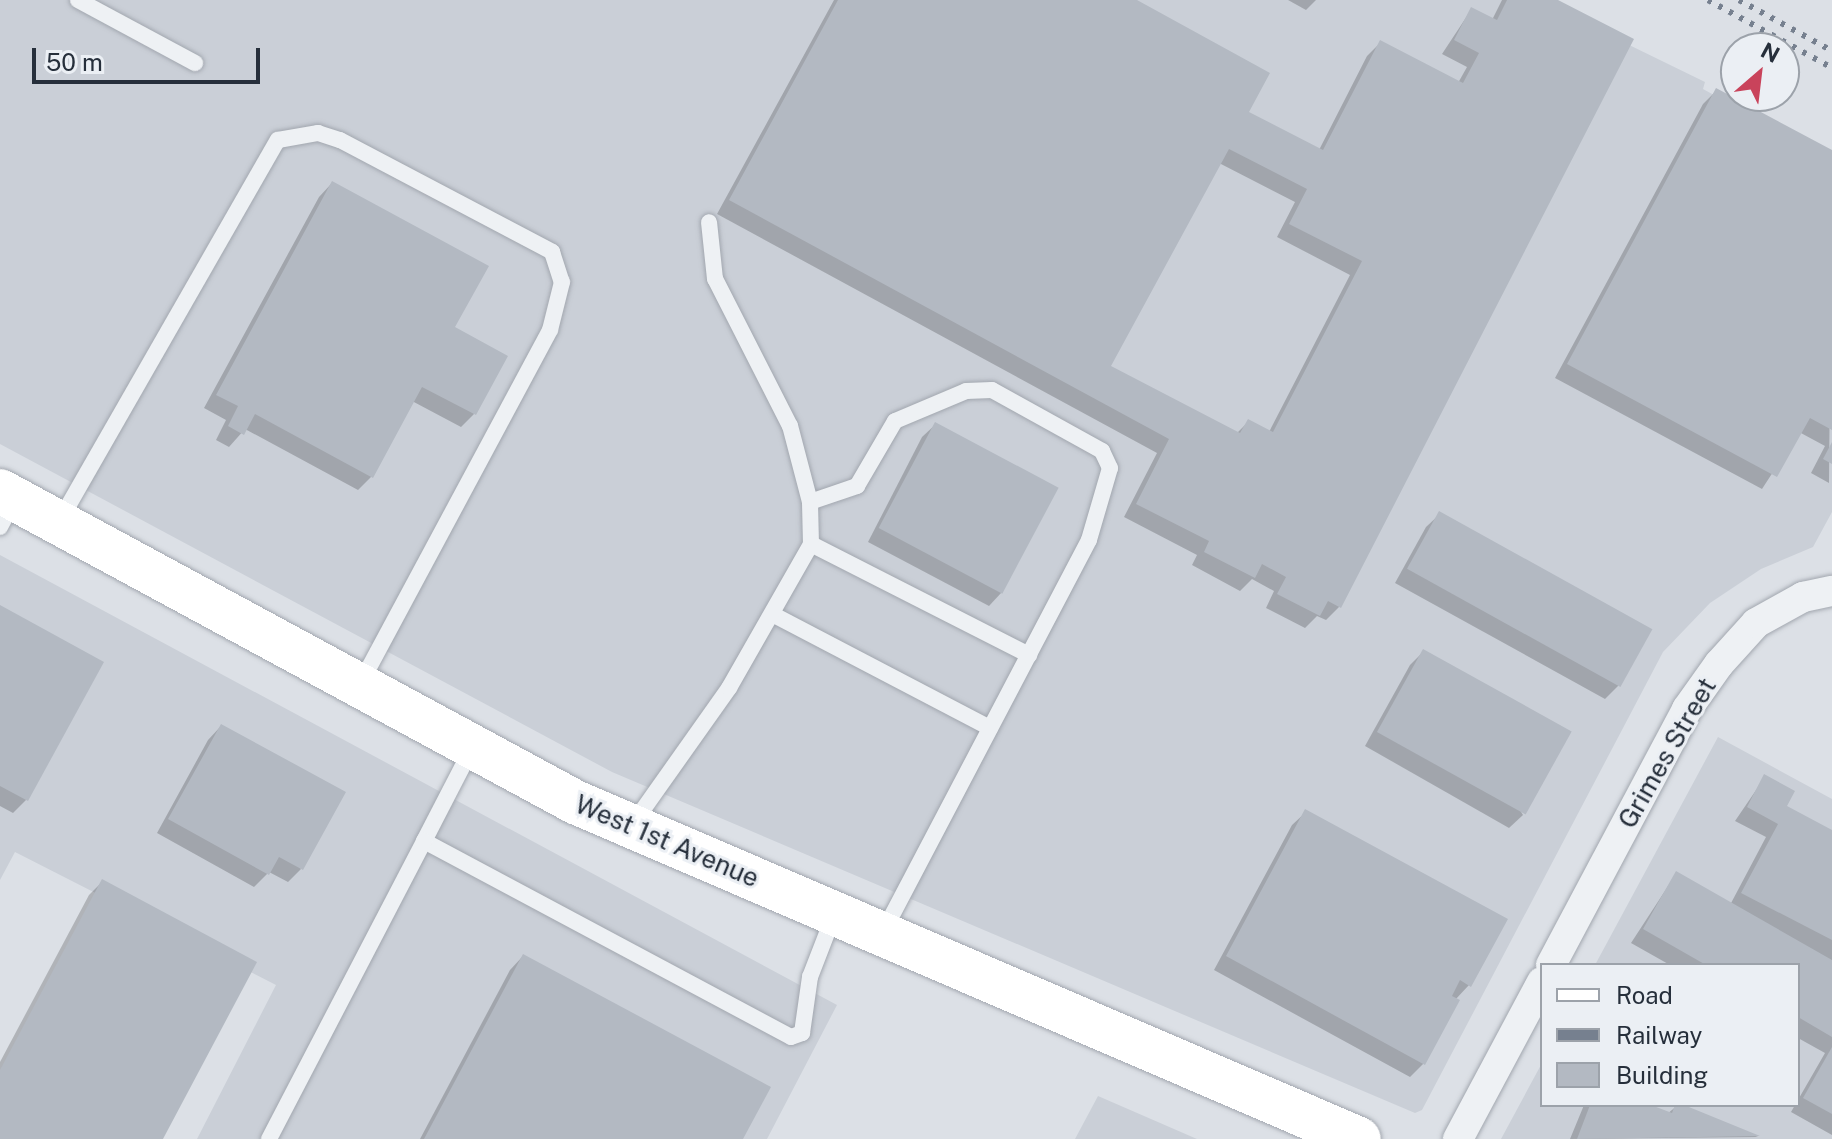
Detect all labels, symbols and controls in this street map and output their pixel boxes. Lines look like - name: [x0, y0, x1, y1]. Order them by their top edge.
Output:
- scale bar: [36, 32, 264, 82]
- north arrow: [1720, 32, 1800, 112]
- text: N: [1757, 37, 1784, 68]
- text: 50 m: [46, 48, 103, 76]
- street label: Grimes Street: [1611, 672, 1723, 834]
- street label: West 1st Avenue: [570, 788, 764, 894]
- legend: [1540, 963, 1800, 1107]
- text: Road: [1616, 981, 1673, 1009]
- text: Railway: [1616, 1021, 1702, 1049]
- text: Building: [1616, 1061, 1708, 1089]

